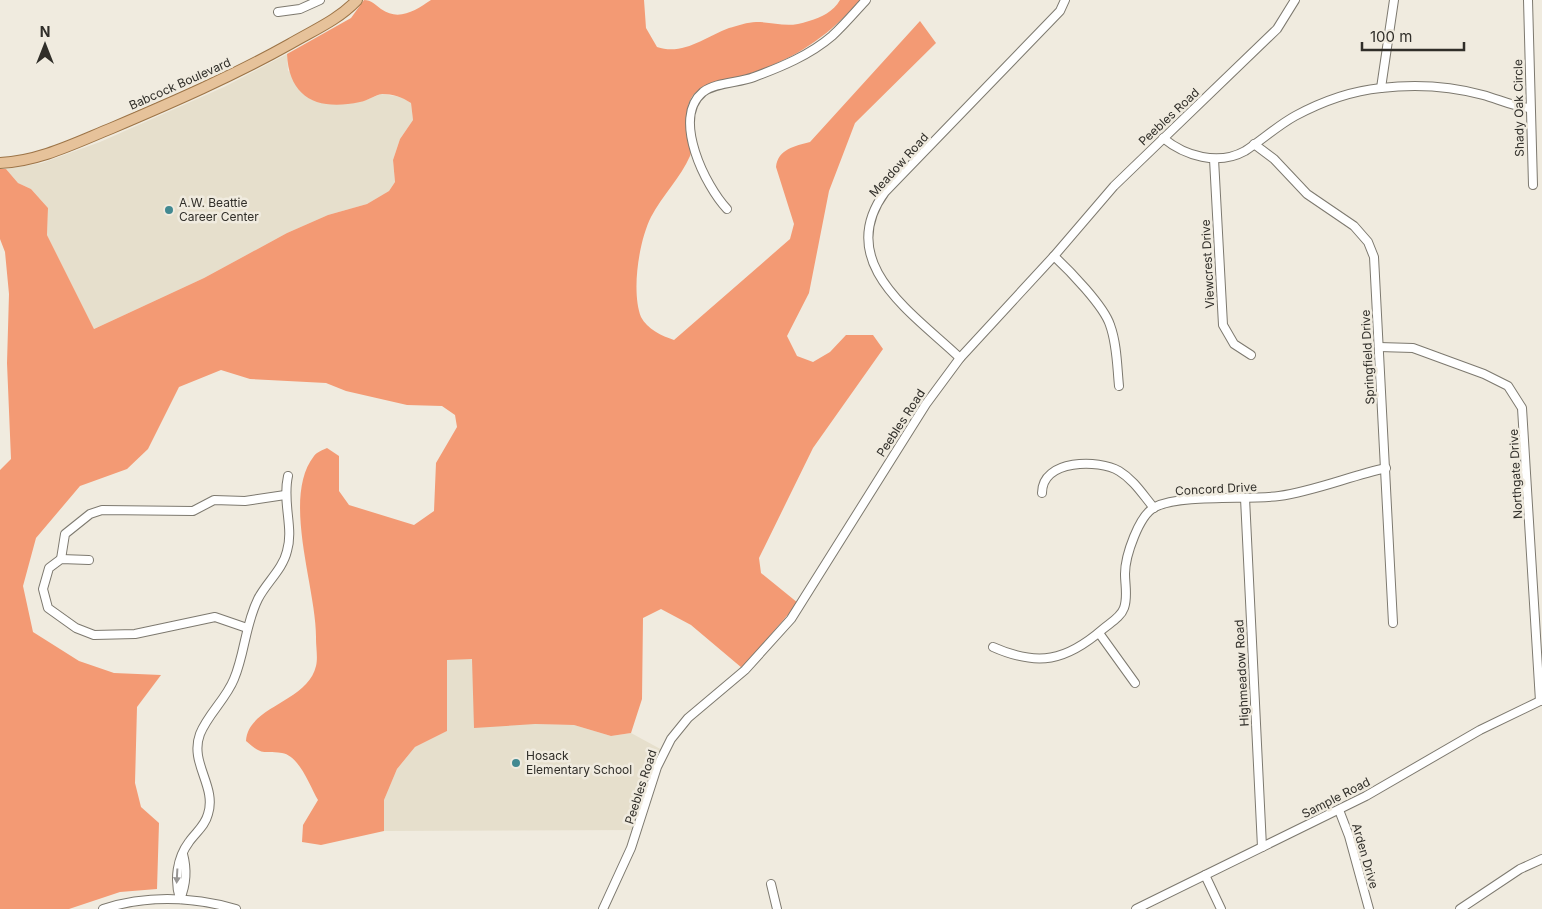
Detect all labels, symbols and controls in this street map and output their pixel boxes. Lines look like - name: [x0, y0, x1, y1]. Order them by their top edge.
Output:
- north arrow: [20, 20, 70, 70]
- scale bar: [1362, 20, 1464, 52]
- text: N: [40, 23, 50, 40]
- text: 100 m: [1370, 27, 1412, 46]
- street label: Babcock Boulevard: [127, 54, 233, 113]
- street label: Shady Oak Circle: [1510, 59, 1527, 157]
- street label: Peebles Road: [1135, 85, 1202, 149]
- street label: Meadow Road: [866, 129, 931, 200]
- place label: A.W. Beattie Career Center: [179, 195, 259, 224]
- marker: A.W. Beattie Career Center: [163, 204, 175, 216]
- street label: Viewcrest Drive: [1198, 219, 1217, 309]
- street label: Springfield Drive: [1358, 309, 1377, 405]
- street label: Peebles Road: [873, 386, 928, 459]
- street label: Northgate Drive: [1506, 429, 1525, 519]
- street label: Concord Drive: [1175, 479, 1257, 498]
- street label: Highmeadow Road: [1231, 619, 1252, 727]
- place label: Hosack Elementary School: [526, 748, 632, 777]
- street label: Peebles Road: [621, 748, 660, 826]
- marker: Hosack Elementary School: [510, 757, 522, 769]
- street label: Sample Road: [1299, 774, 1372, 821]
- street label: Arden Drive: [1349, 822, 1382, 890]
- one-way arrow: [173, 869, 181, 885]

